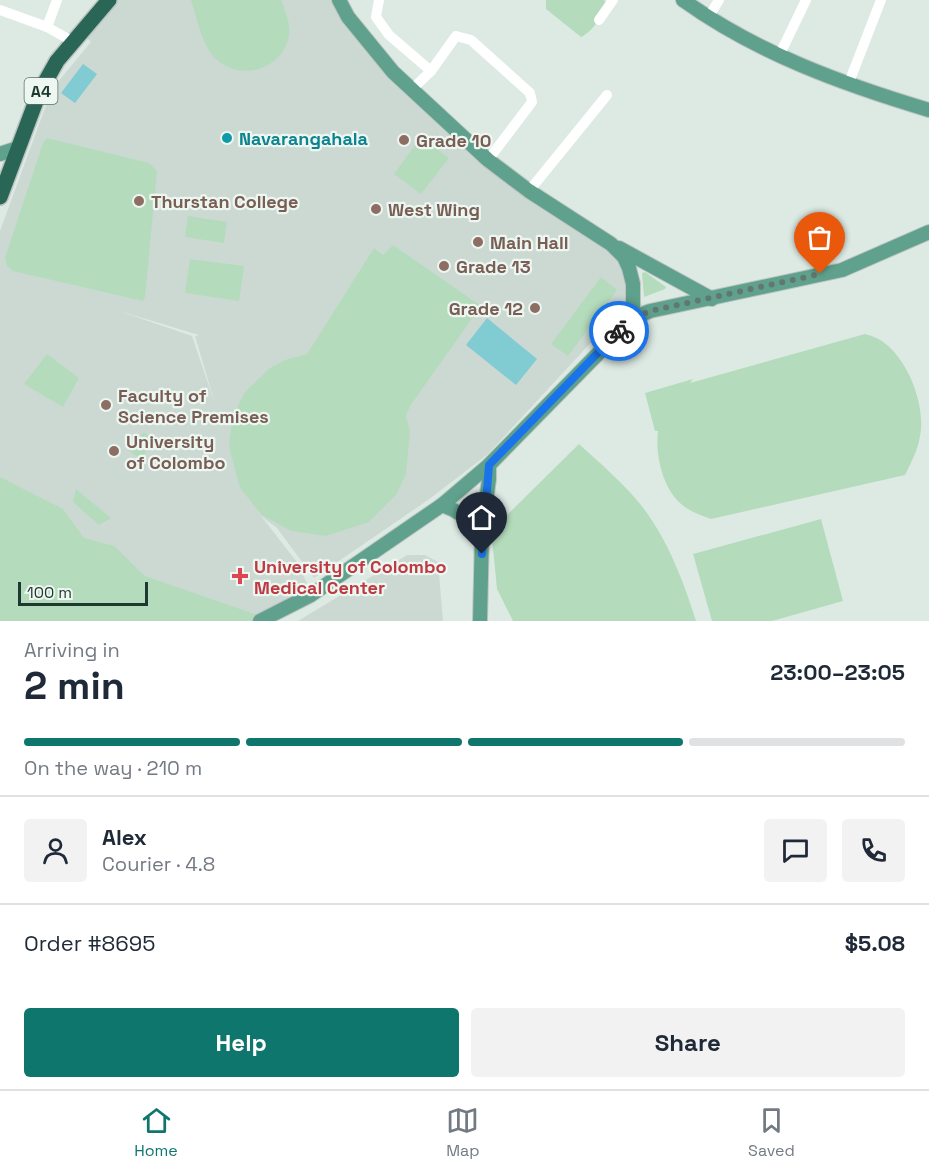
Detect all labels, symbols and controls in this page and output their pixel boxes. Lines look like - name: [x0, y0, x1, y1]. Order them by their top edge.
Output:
- road number: A4: [24, 78, 57, 104]
- place label: Navarangahala: [239, 127, 369, 150]
- place label: Grade 10: [416, 129, 491, 152]
- marker: Navarangahala: [220, 131, 234, 145]
- marker: Grade 10: [397, 133, 411, 147]
- place label: Thurstan College: [151, 190, 299, 213]
- marker: Thurstan College: [132, 194, 146, 208]
- place label: West Wing: [388, 198, 480, 221]
- marker: West Wing: [369, 202, 383, 216]
- pin: [794, 212, 845, 274]
- icon: bag: [803, 221, 836, 254]
- place label: Main Hall: [490, 231, 569, 254]
- marker: Main Hall: [471, 235, 485, 249]
- place label: Grade 13: [456, 255, 531, 278]
- marker: Grade 13: [437, 259, 451, 273]
- place label: Grade 12: [449, 297, 523, 320]
- marker: Grade 12: [528, 301, 542, 315]
- courier: [589, 301, 649, 361]
- icon: bike: [603, 315, 636, 348]
- place label: Faculty of Science Premises: [118, 384, 269, 428]
- marker: Faculty of Science Premises: [99, 398, 113, 412]
- place label: University of Colombo: [126, 430, 225, 474]
- marker: University of Colombo: [107, 444, 121, 458]
- pin: [456, 492, 507, 554]
- icon: home: [465, 501, 498, 534]
- place label: University of Colombo Medical Center: [254, 555, 446, 599]
- marker: University of Colombo Medical Center: [231, 567, 249, 585]
- scale bar: [18, 579, 148, 606]
- text: 100 m: [27, 582, 72, 603]
- text: Arriving in: [24, 637, 120, 663]
- text: 23:00–23:05: [770, 658, 905, 686]
- text: 2 min: [24, 661, 125, 710]
- text: On the way · 210 m: [24, 755, 202, 781]
- button: person: [24, 819, 87, 882]
- button: chat: [764, 819, 827, 882]
- button: phone: [842, 819, 905, 882]
- text: Alex: [102, 823, 147, 851]
- text: Courier · 4.8: [102, 851, 215, 877]
- text: Order #8695: [24, 929, 155, 957]
- text: $5.08: [845, 929, 905, 957]
- button: Help: [24, 1008, 459, 1077]
- button: Share: [471, 1008, 905, 1077]
- tab: Home: [134, 1104, 178, 1161]
- tab: Map: [446, 1104, 480, 1161]
- tab: Saved: [748, 1104, 795, 1161]

